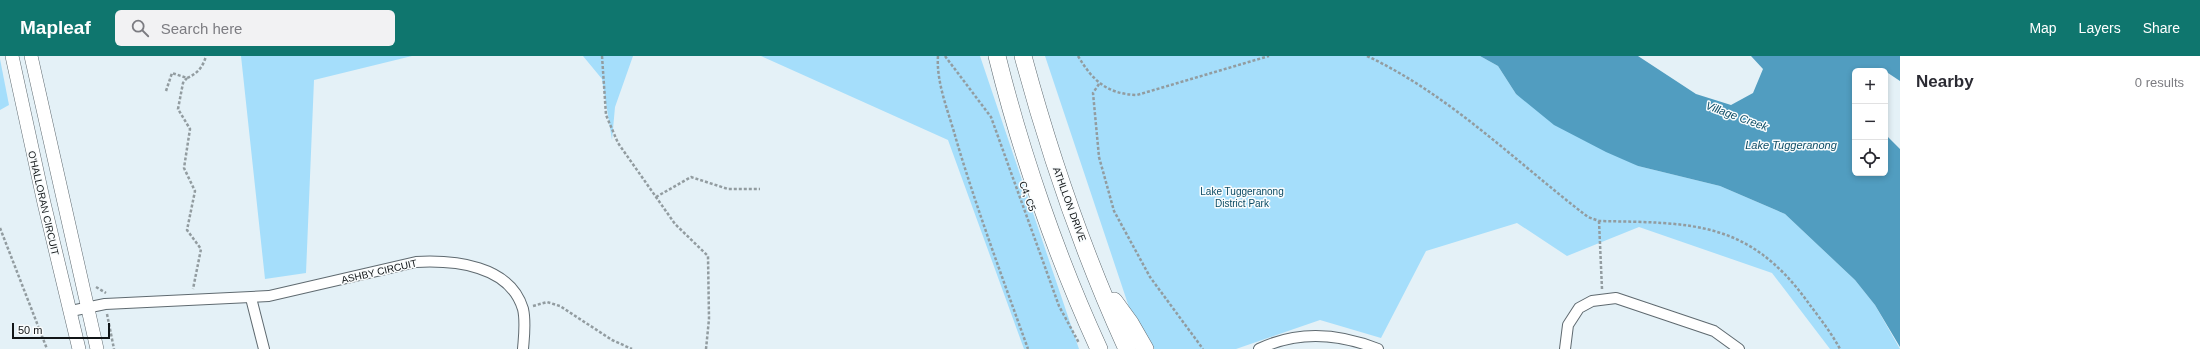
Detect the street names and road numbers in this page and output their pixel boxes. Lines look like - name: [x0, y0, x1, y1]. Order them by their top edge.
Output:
- street label: O'HALLORAN CIRCUIT: [26, 150, 61, 256]
- street label: ATHLLON DRIVE: [1051, 165, 1088, 243]
- street label: C4, C5: [1017, 180, 1038, 213]
- street label: ASHBY CIRCUIT: [340, 257, 418, 286]

